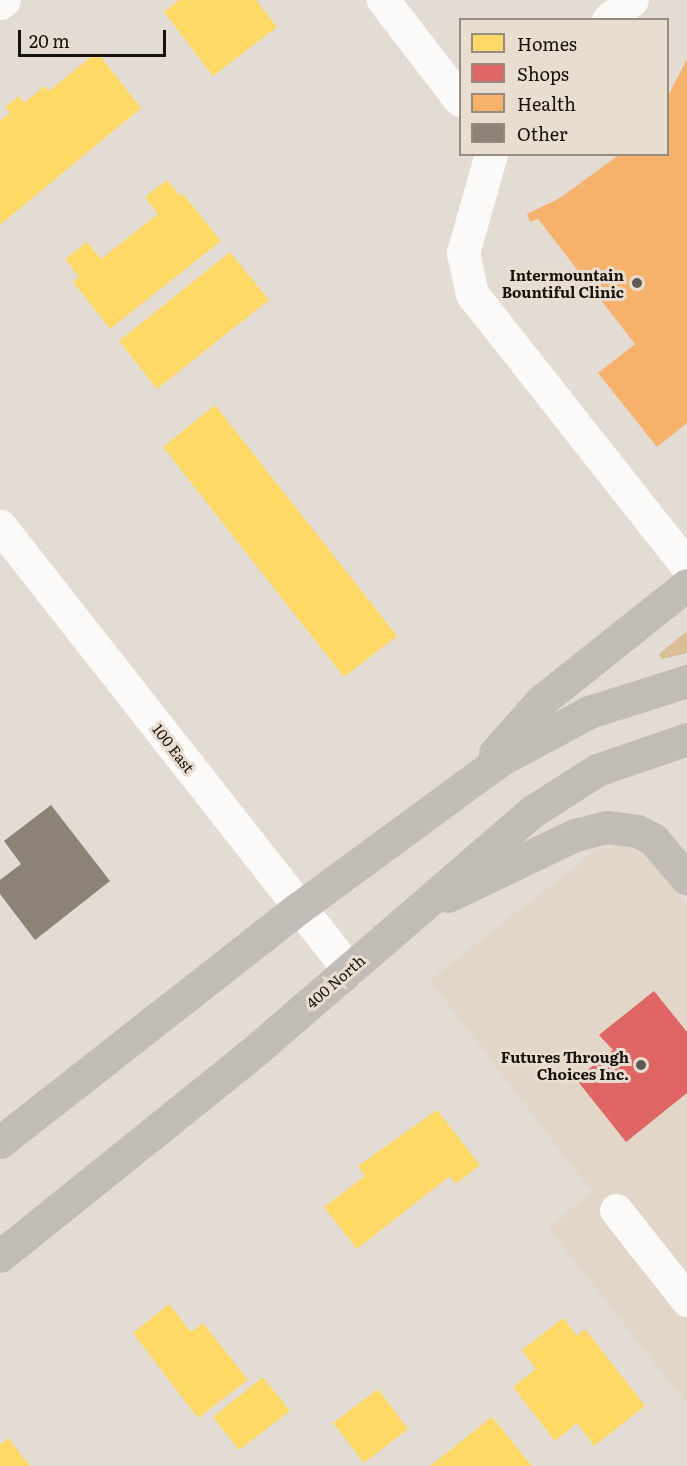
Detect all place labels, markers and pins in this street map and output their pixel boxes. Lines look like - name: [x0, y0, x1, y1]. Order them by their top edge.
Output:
- place label: Intermountain Bountiful Clinic: [502, 265, 624, 300]
- marker: Intermountain Bountiful Clinic: [628, 274, 646, 292]
- place label: Futures Through Choices Inc.: [501, 1047, 629, 1082]
- marker: Futures Through Choices Inc.: [634, 1058, 648, 1072]

